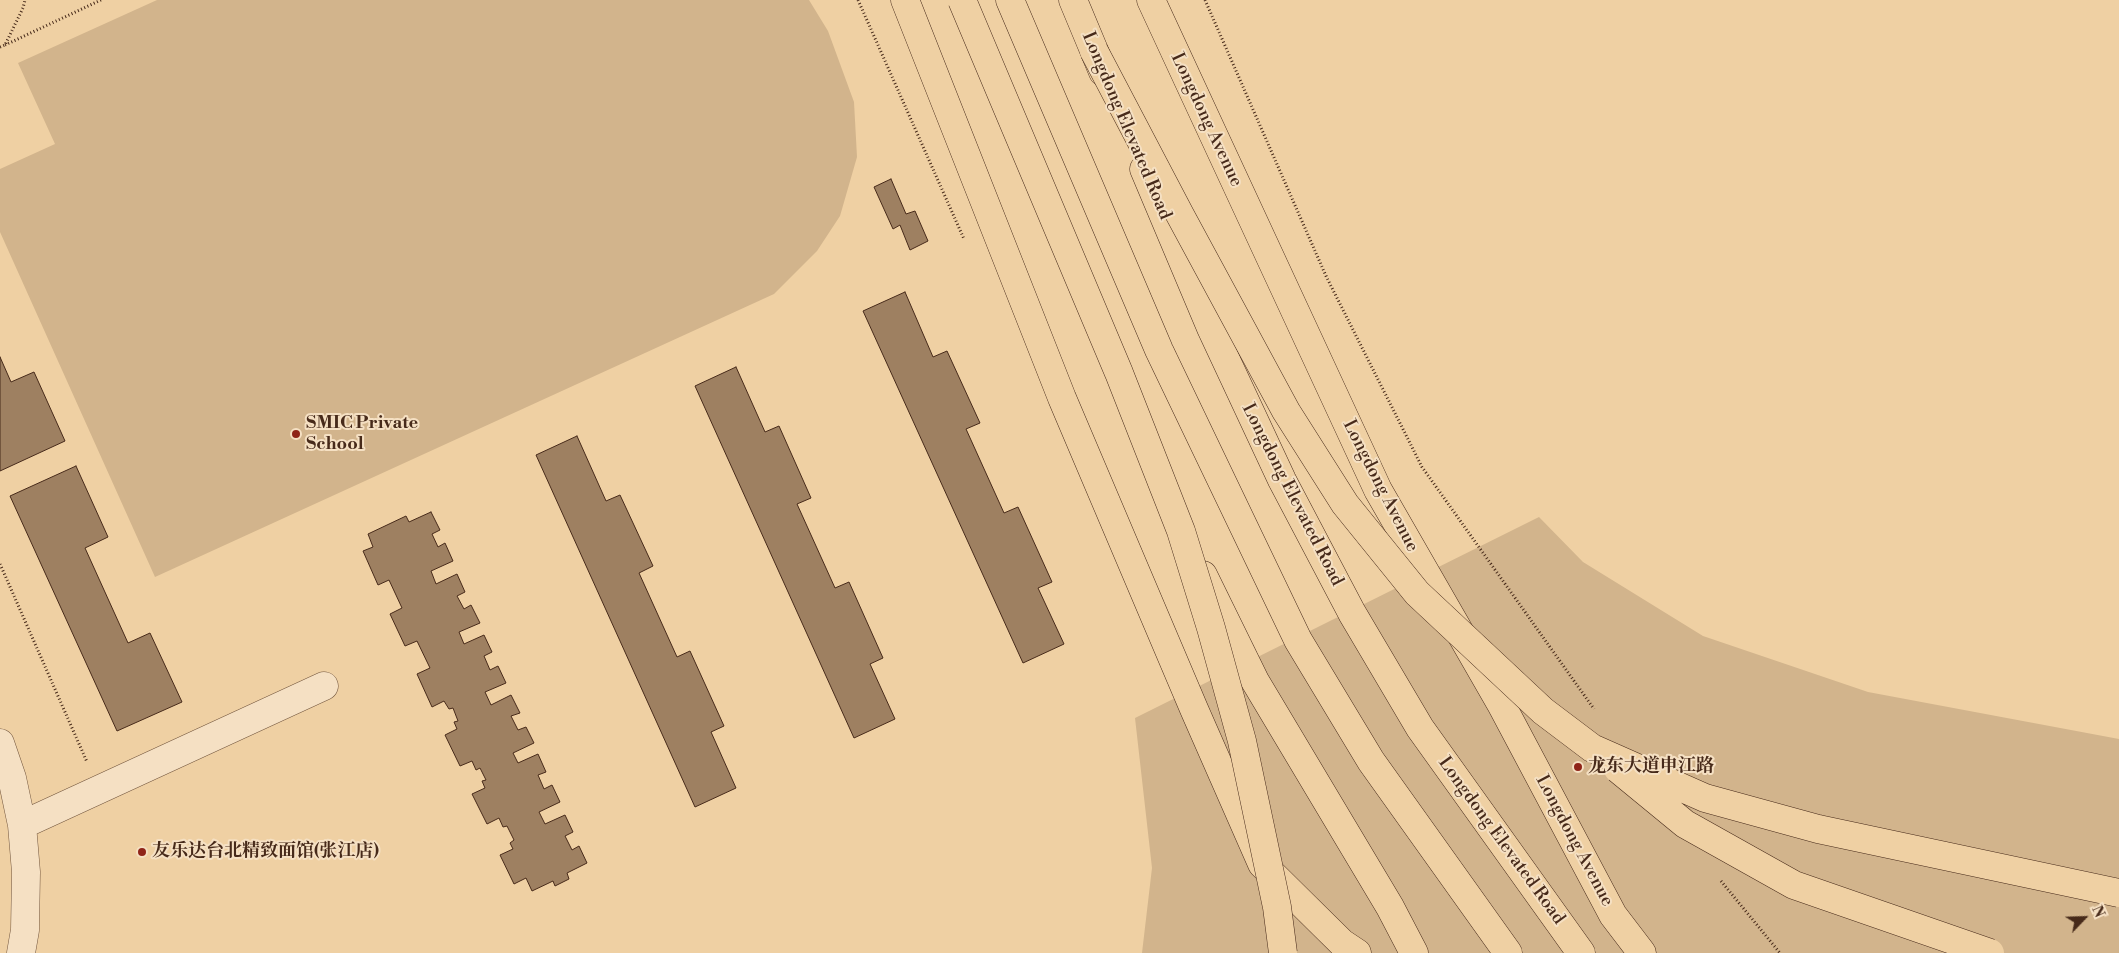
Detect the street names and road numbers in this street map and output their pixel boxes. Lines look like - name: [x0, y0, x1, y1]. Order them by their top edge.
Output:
- street label: Longdong Elevated Road: [1077, 29, 1175, 223]
- street label: Longdong Avenue: [1165, 49, 1247, 191]
- street label: Longdong Elevated Road: [1237, 400, 1347, 590]
- street label: Longdong Avenue: [1337, 416, 1423, 556]
- street label: Longdong Elevated Road: [1433, 753, 1569, 929]
- street label: Longdong Avenue: [1530, 772, 1618, 910]

